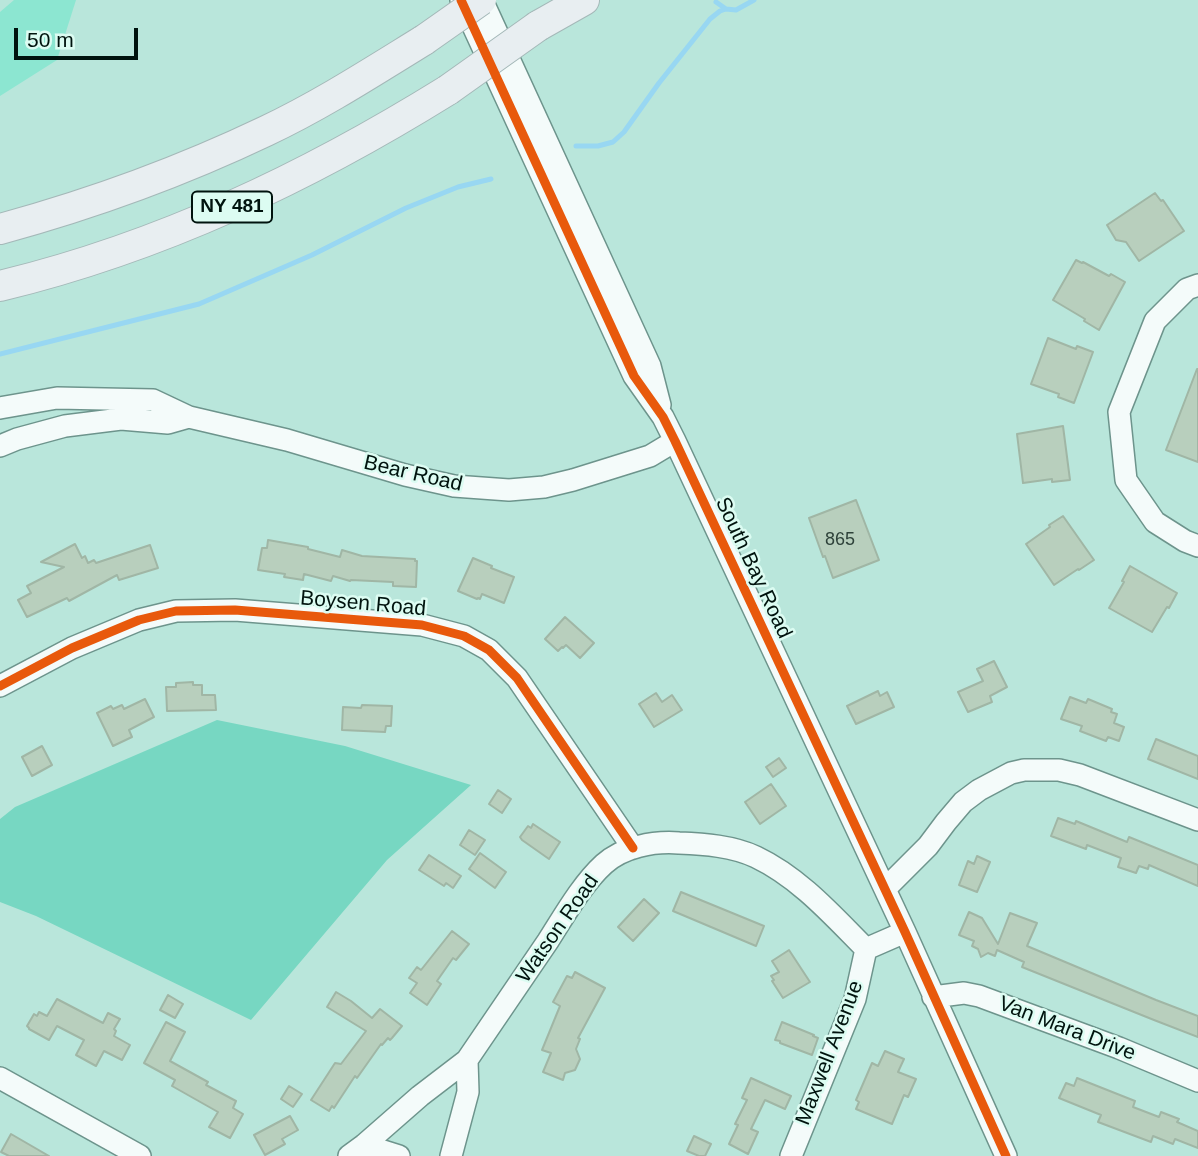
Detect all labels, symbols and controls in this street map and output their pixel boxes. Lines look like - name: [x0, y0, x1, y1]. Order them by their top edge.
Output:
- scale bar: [18, 14, 142, 58]
- text: 50 m: [27, 28, 74, 51]
- road number: NY 481: [192, 192, 272, 223]
- street label: Bear Road: [361, 450, 465, 498]
- street label: South Bay Road: [709, 493, 797, 643]
- house number: 865: [825, 529, 855, 551]
- street label: Boysen Road: [299, 586, 427, 622]
- street label: Watson Road: [511, 870, 605, 988]
- street label: Maxwell Avenue: [791, 977, 869, 1129]
- street label: Van Mara Drive: [995, 991, 1139, 1067]

